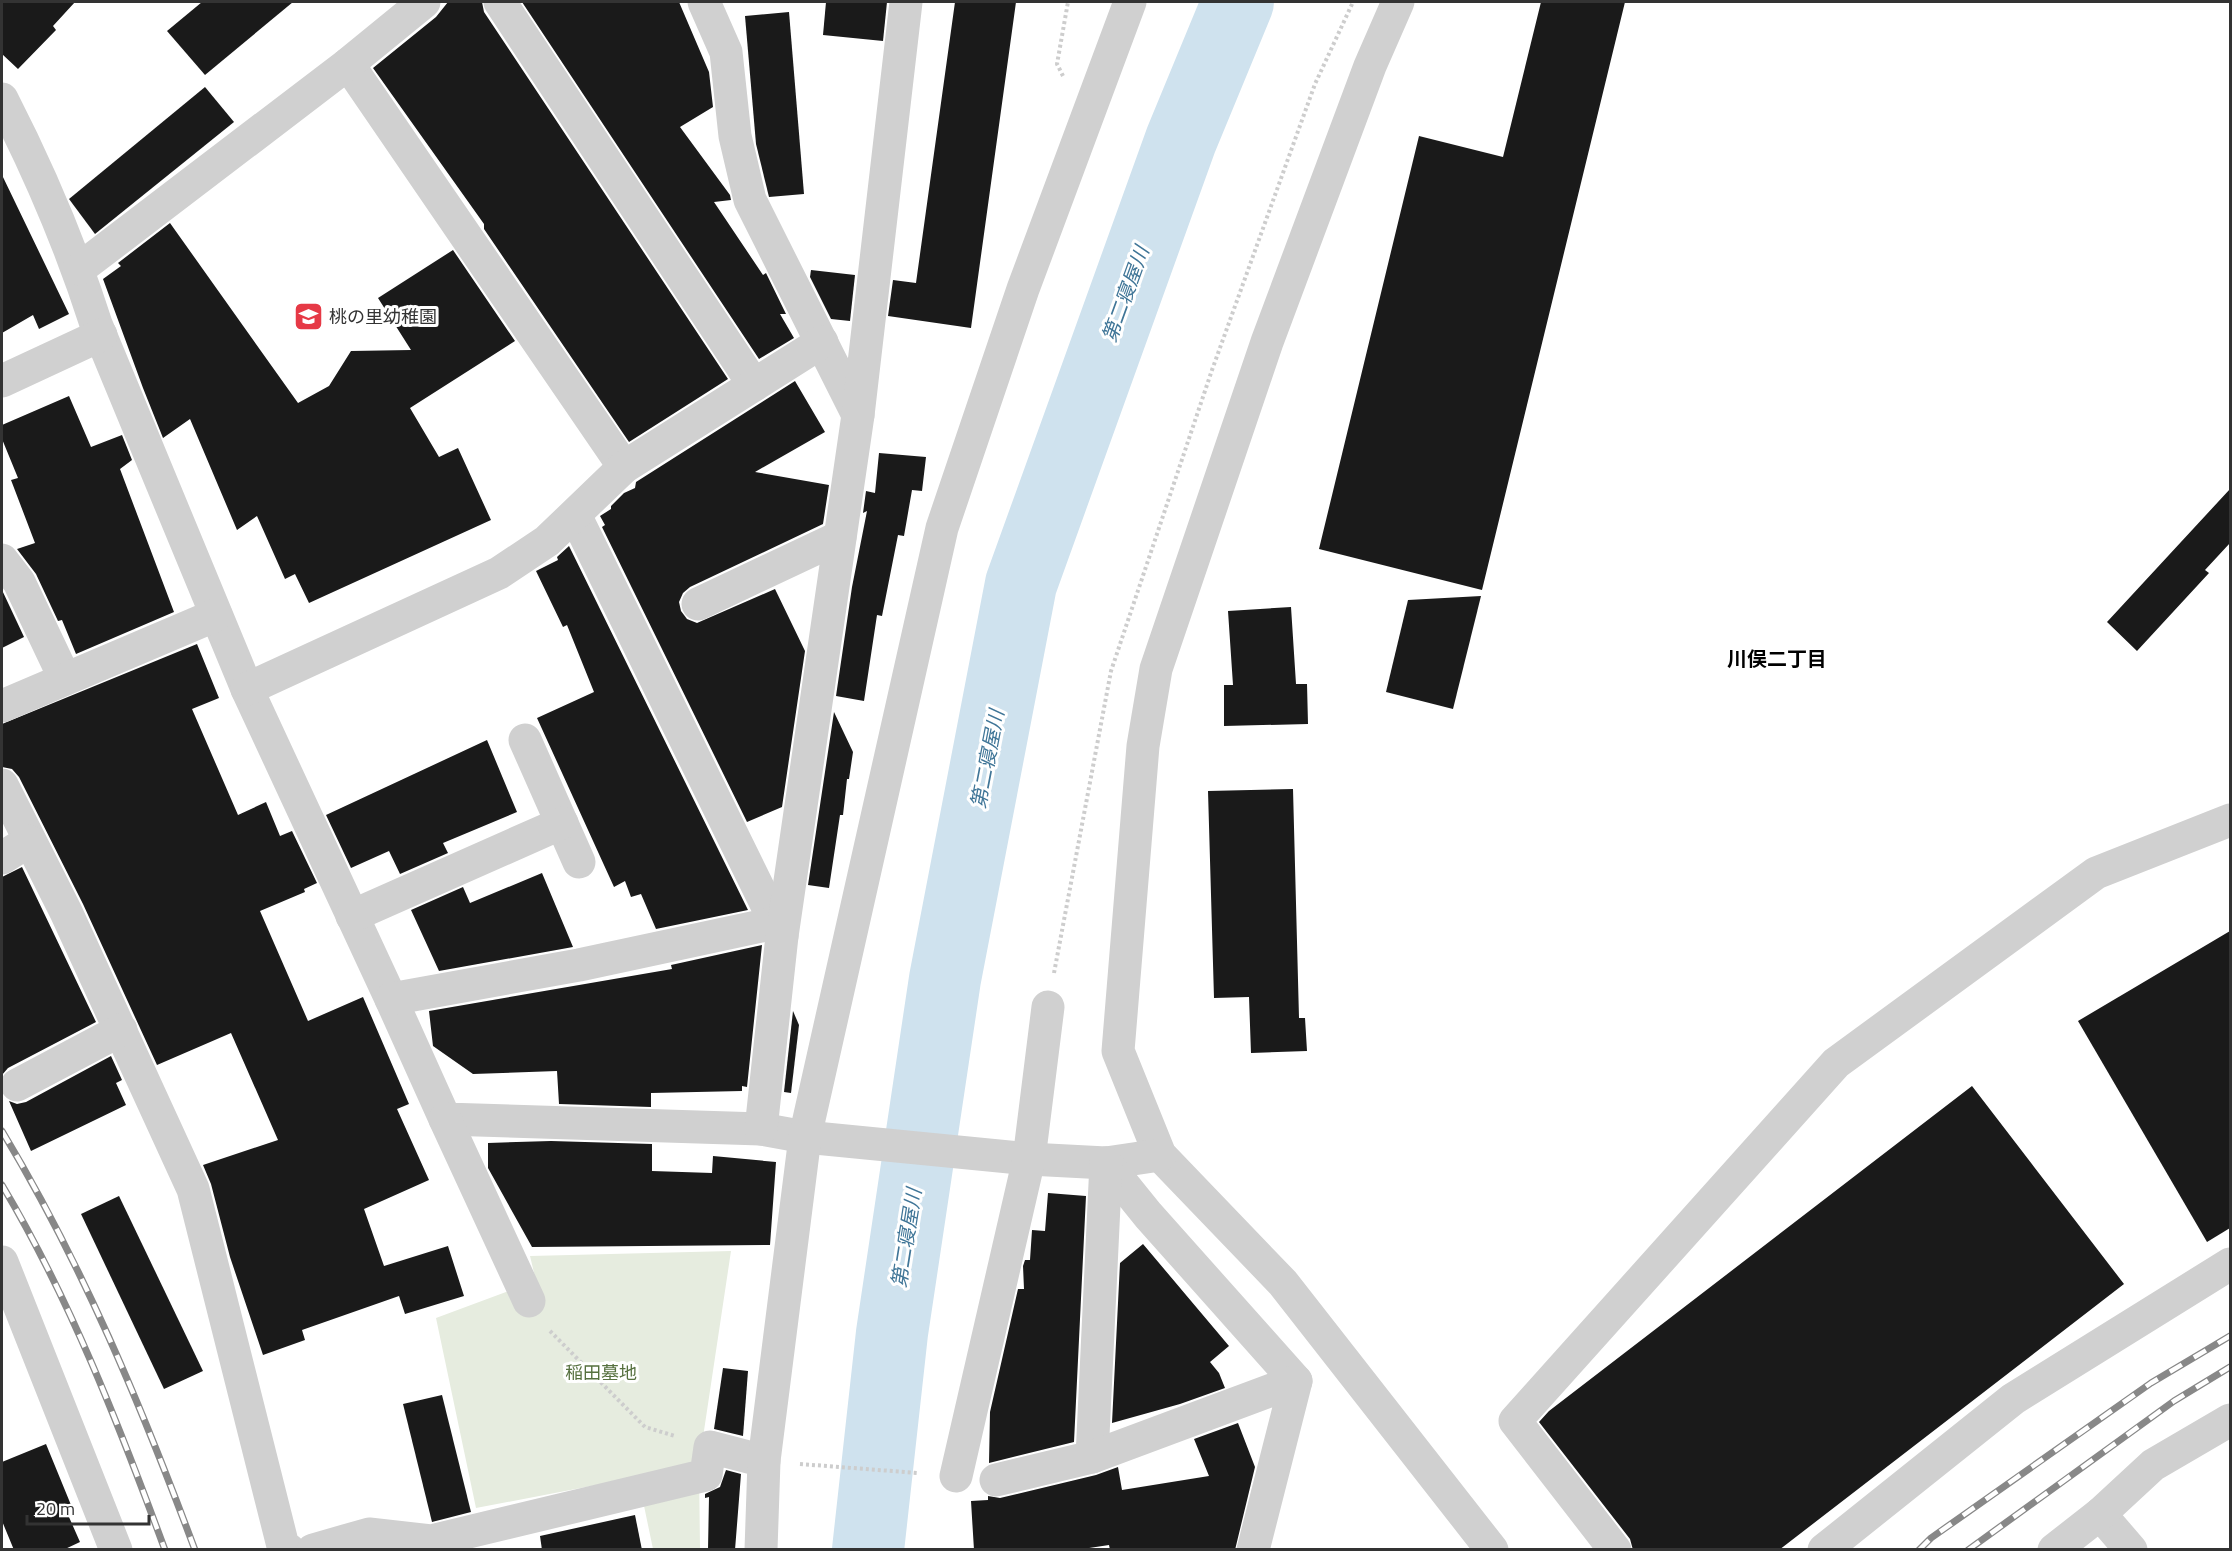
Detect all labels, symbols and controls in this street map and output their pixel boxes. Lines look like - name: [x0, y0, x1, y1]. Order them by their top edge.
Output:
- water label: 第二寝屋川: [1093, 240, 1157, 346]
- school or university icon: 桃の里幼稚園: [292, 300, 324, 332]
- place label: 桃の里幼稚園: [329, 303, 437, 330]
- district label: 川俣二丁目: [1727, 643, 1827, 674]
- water label: 第二寝屋川: [962, 705, 1012, 811]
- water label: 第二寝屋川: [883, 1184, 929, 1290]
- park label: 稲田墓地: [565, 1359, 637, 1386]
- scale bar: [27, 1488, 148, 1526]
- text: 20 m: [36, 1495, 75, 1522]

